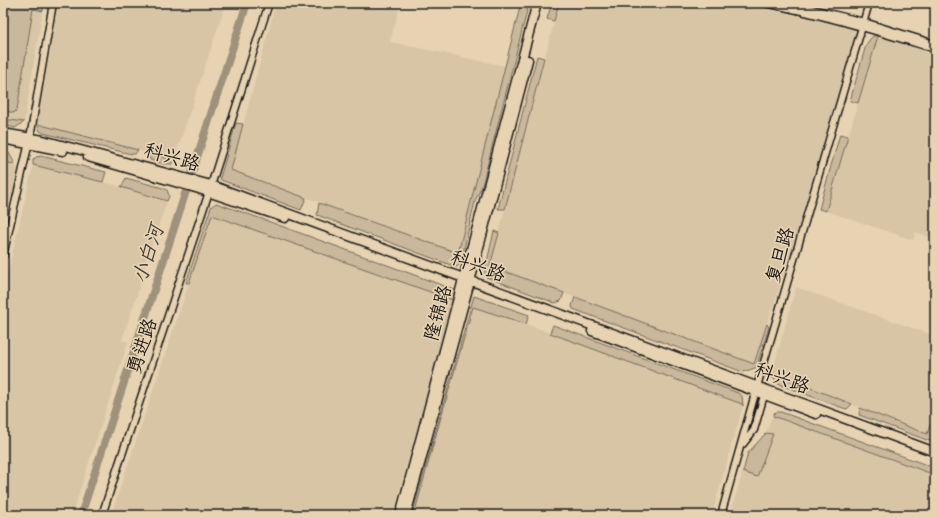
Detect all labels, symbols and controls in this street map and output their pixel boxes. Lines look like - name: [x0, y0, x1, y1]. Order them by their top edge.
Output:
- street label: 科兴路: [141, 138, 203, 176]
- water label: 小白河: [127, 219, 170, 286]
- street label: 复旦路: [761, 224, 799, 286]
- street label: 科兴路: [447, 245, 509, 287]
- street label: 隆锦路: [419, 282, 457, 344]
- street label: 勇进路: [122, 315, 162, 377]
- street label: 科兴路: [751, 357, 813, 399]

